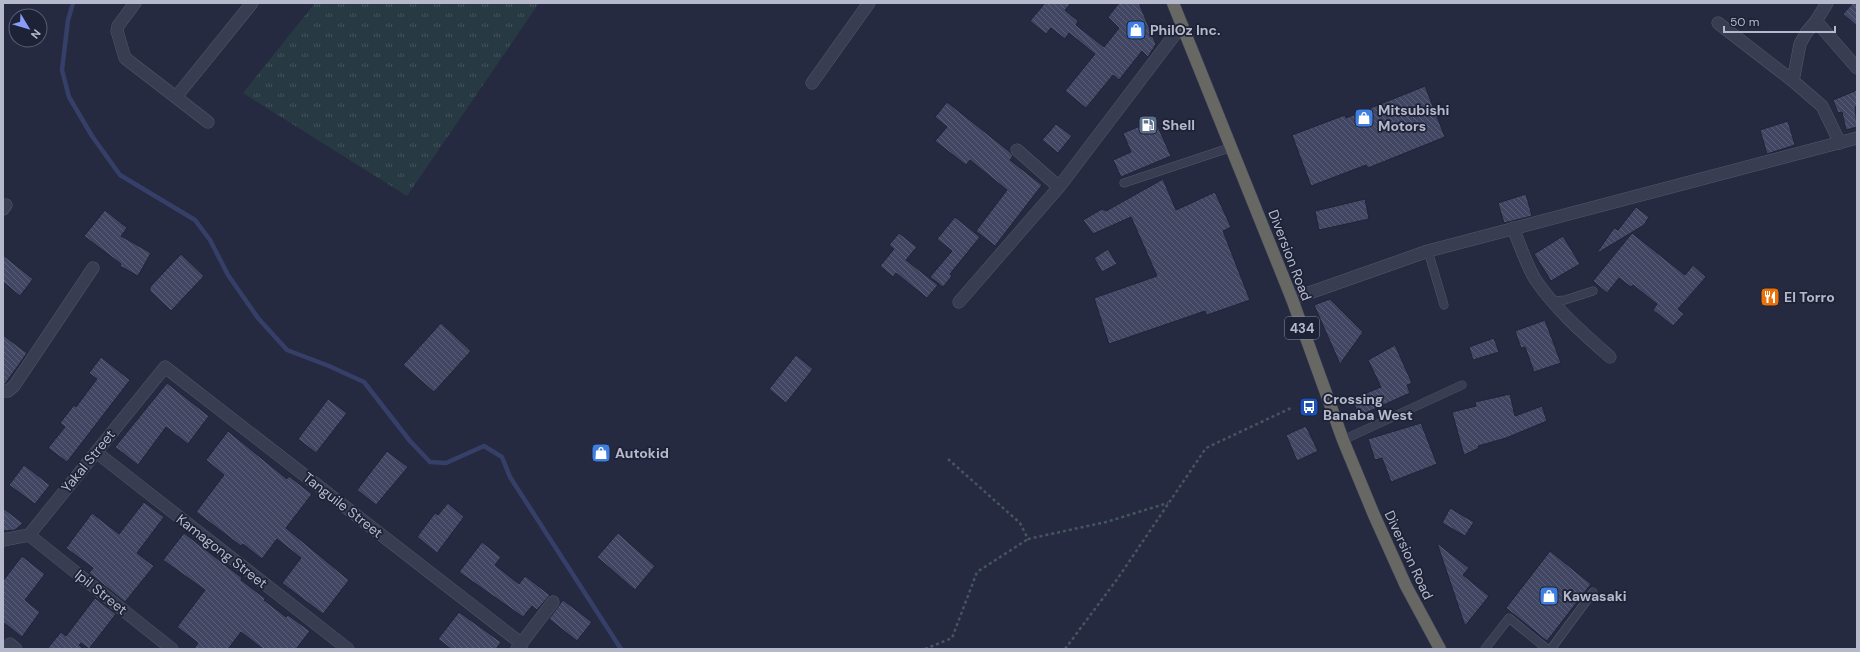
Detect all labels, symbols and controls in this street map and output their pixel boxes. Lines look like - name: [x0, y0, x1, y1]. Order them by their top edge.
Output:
- north arrow: [8, 8, 48, 48]
- scale bar: [1724, 8, 1835, 34]
- text: 50 m: [1730, 14, 1759, 30]
- shop icon: PhilOz Inc.: [1125, 19, 1147, 41]
- place label: PhilOz Inc.: [1150, 21, 1220, 39]
- text: N: [28, 27, 44, 42]
- place label: Mitsubishi Motors: [1378, 101, 1449, 135]
- shop icon: Mitsubishi Motors: [1353, 107, 1375, 129]
- fuel station icon: Shell: [1137, 114, 1159, 136]
- place label: Shell: [1162, 116, 1195, 134]
- street label: Diversion Road: [1264, 207, 1316, 303]
- restaurant icon: El Torro: [1759, 286, 1781, 308]
- place label: El Torro: [1784, 288, 1835, 306]
- road number: 434: [1285, 317, 1319, 339]
- place label: Crossing Banaba West: [1323, 390, 1413, 424]
- bus stop icon: Crossing Banaba West: [1298, 396, 1320, 418]
- street label: Yakal Street: [57, 426, 119, 496]
- shop icon: Autokid: [590, 442, 612, 464]
- place label: Autokid: [615, 444, 669, 462]
- street label: Tanguile Street: [300, 468, 386, 542]
- street label: Diversion Road: [1381, 508, 1437, 602]
- street label: Kamagong Street: [173, 510, 271, 592]
- street label: Ipil Street: [71, 566, 131, 618]
- shop icon: Kawasaki: [1538, 585, 1560, 607]
- place label: Kawasaki: [1563, 587, 1627, 605]

